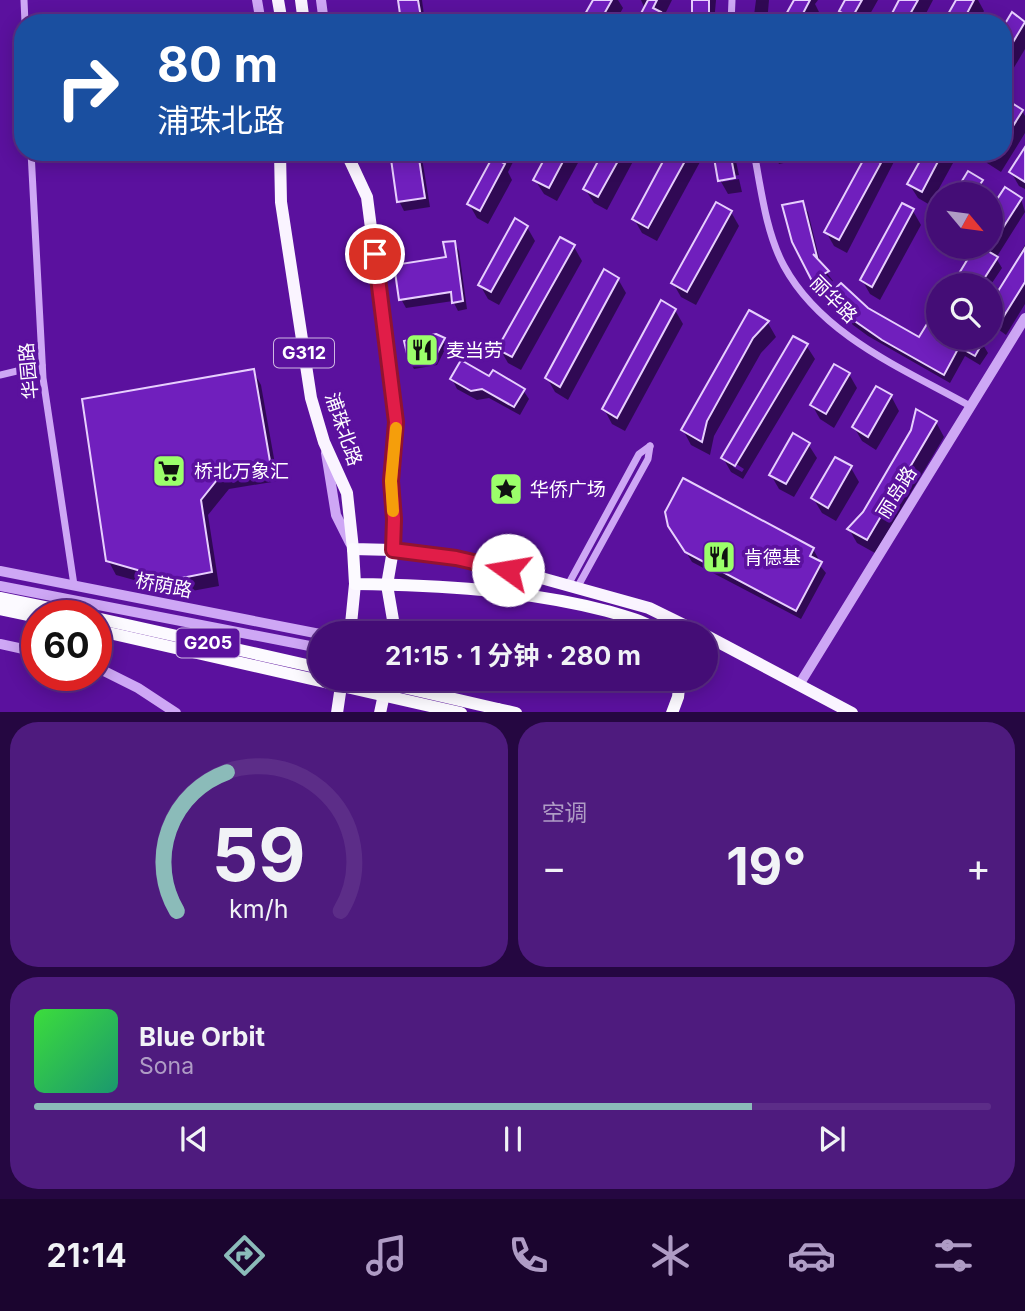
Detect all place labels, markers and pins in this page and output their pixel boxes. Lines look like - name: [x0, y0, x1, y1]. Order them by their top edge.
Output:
- pin: [345, 224, 405, 284]
- restaurant icon: 麦当劳: [403, 331, 441, 369]
- place label: 麦当劳: [446, 339, 503, 362]
- supermarket icon: 桥北万象汇: [150, 452, 188, 490]
- place label: 桥北万象汇: [194, 460, 289, 483]
- place icon: 华侨广场: [487, 470, 525, 508]
- place label: 华侨广场: [530, 478, 606, 501]
- restaurant icon: 肯德基: [700, 538, 738, 576]
- place label: 肯德基: [744, 546, 801, 569]

